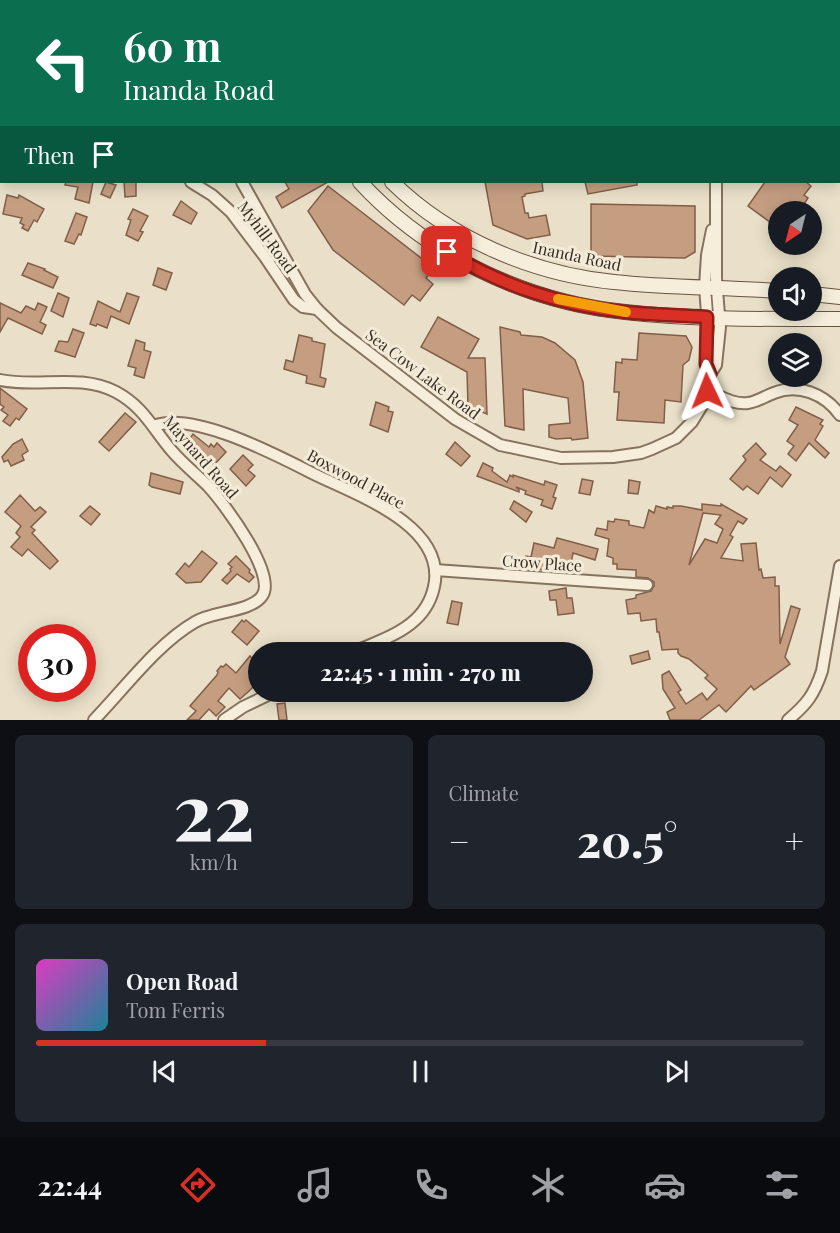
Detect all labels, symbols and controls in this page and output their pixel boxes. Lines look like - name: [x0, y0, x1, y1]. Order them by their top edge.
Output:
- text: 60 m: [123, 17, 221, 73]
- icon: left: [24, 24, 102, 102]
- text: Inanda Road: [123, 71, 275, 107]
- icon: arrive: [87, 138, 120, 171]
- text: Then: [24, 140, 75, 170]
- street label: Myhill Road: [233, 196, 301, 277]
- north arrow: [768, 201, 822, 255]
- map controls: [768, 201, 822, 387]
- pin: [421, 226, 472, 277]
- icon: arrive: [430, 235, 463, 268]
- street label: Inanda Road: [531, 236, 623, 275]
- button: sound: [768, 267, 822, 321]
- street label: Sea Cow Lake Road: [362, 324, 485, 424]
- button: layers: [768, 333, 822, 387]
- position arrow: [675, 359, 739, 423]
- street label: Maynard Road: [159, 411, 243, 503]
- street label: Boxwood Place: [304, 444, 409, 513]
- street label: Crow Place: [501, 549, 583, 576]
- speed limit sign: 30: [18, 624, 96, 702]
- text: 22:45 · 1 min · 270 m: [320, 657, 521, 687]
- text: 22: [173, 757, 255, 861]
- text: Climate: [449, 779, 519, 806]
- text: 20.5°: [577, 809, 677, 869]
- text: −: [449, 818, 470, 862]
- text: +: [785, 818, 804, 862]
- text: km/h: [190, 848, 238, 875]
- text: Open Road: [126, 966, 238, 996]
- text: Tom Ferris: [126, 996, 225, 1023]
- icon: previous: [148, 1055, 181, 1088]
- icon: pause: [404, 1055, 437, 1088]
- icon: next: [660, 1055, 693, 1088]
- icon: directions: [177, 1164, 219, 1206]
- icon: music: [294, 1164, 336, 1206]
- icon: phone: [410, 1164, 452, 1206]
- icon: climate: [527, 1164, 569, 1206]
- icon: car: [644, 1164, 686, 1206]
- icon: filters: [761, 1164, 803, 1206]
- text: 22:44: [37, 1167, 102, 1203]

